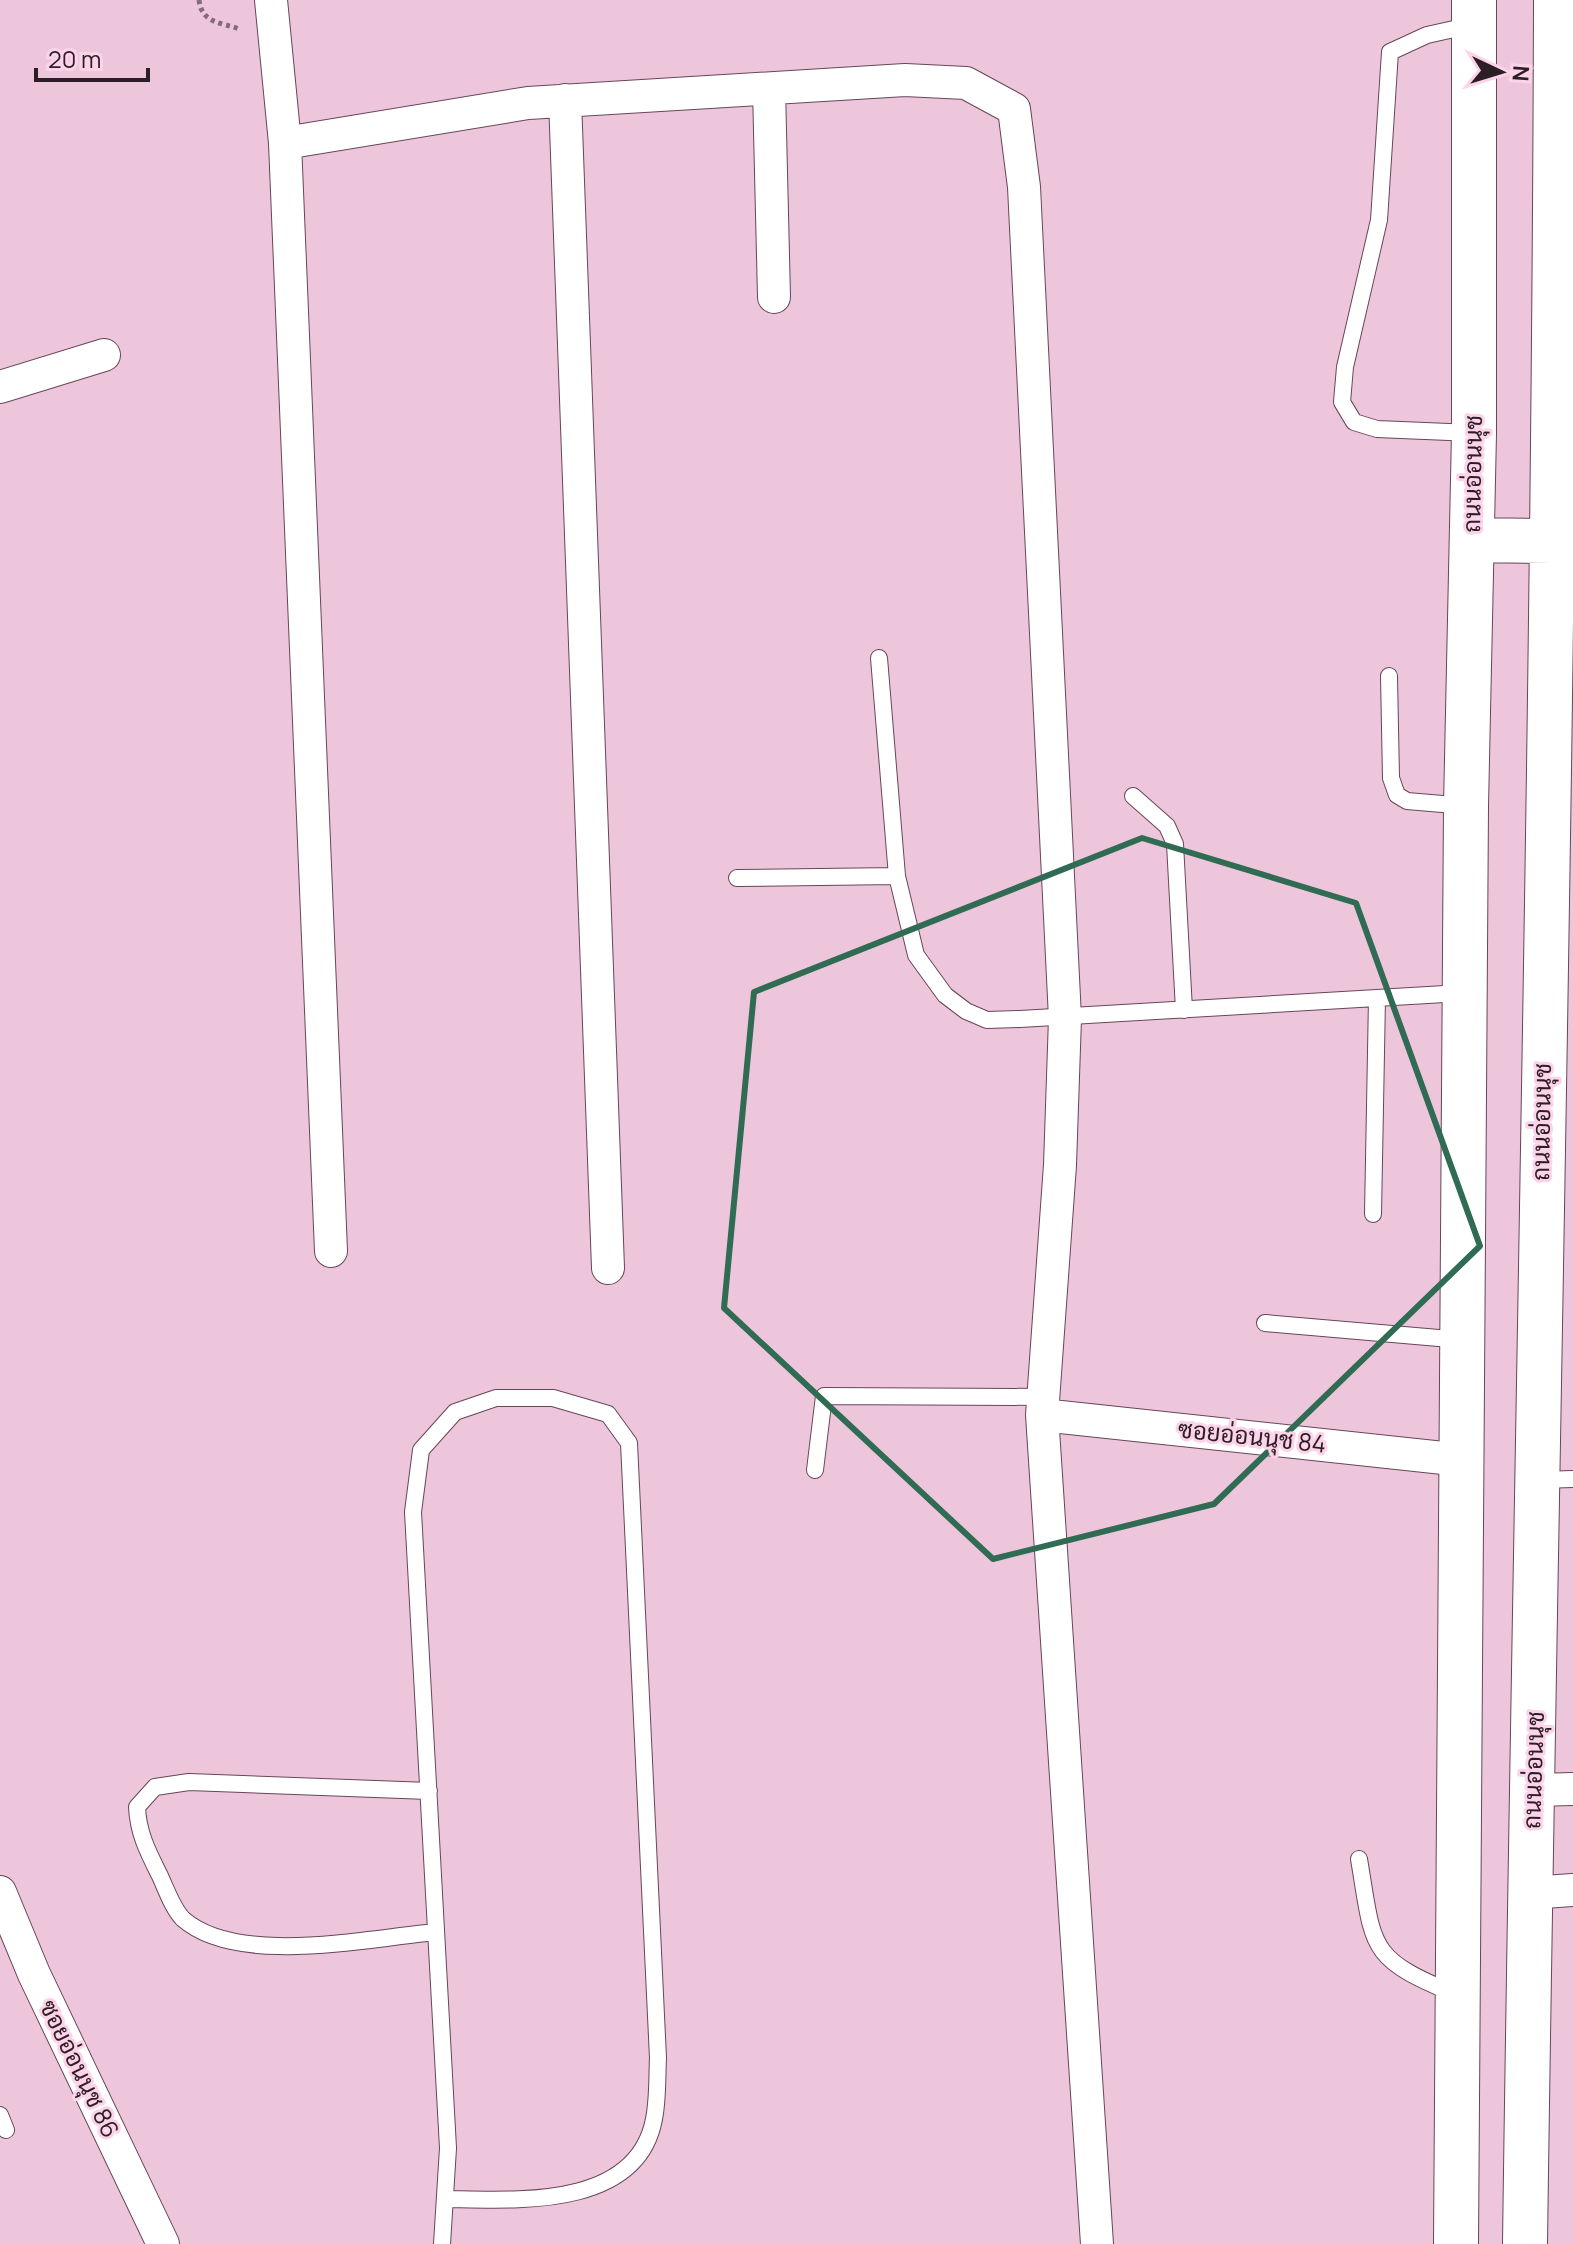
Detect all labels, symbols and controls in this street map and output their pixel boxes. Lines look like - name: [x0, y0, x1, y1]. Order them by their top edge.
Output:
- scale bar: [36, 32, 148, 82]
- north arrow: [1461, 32, 1541, 112]
- text: 20 m: [48, 42, 101, 75]
- text: N: [1505, 64, 1536, 82]
- street label: ถนนอ่อนนุช: [1454, 415, 1490, 533]
- street label: ถนนอ่อนนุช: [1523, 1063, 1559, 1181]
- street label: ซอยอ่อนนุช 84: [1176, 1411, 1328, 1461]
- street label: ถนนอ่อนนุช: [1514, 1710, 1552, 1829]
- street label: ซอยอ่อนนุช 86: [32, 1994, 128, 2143]

